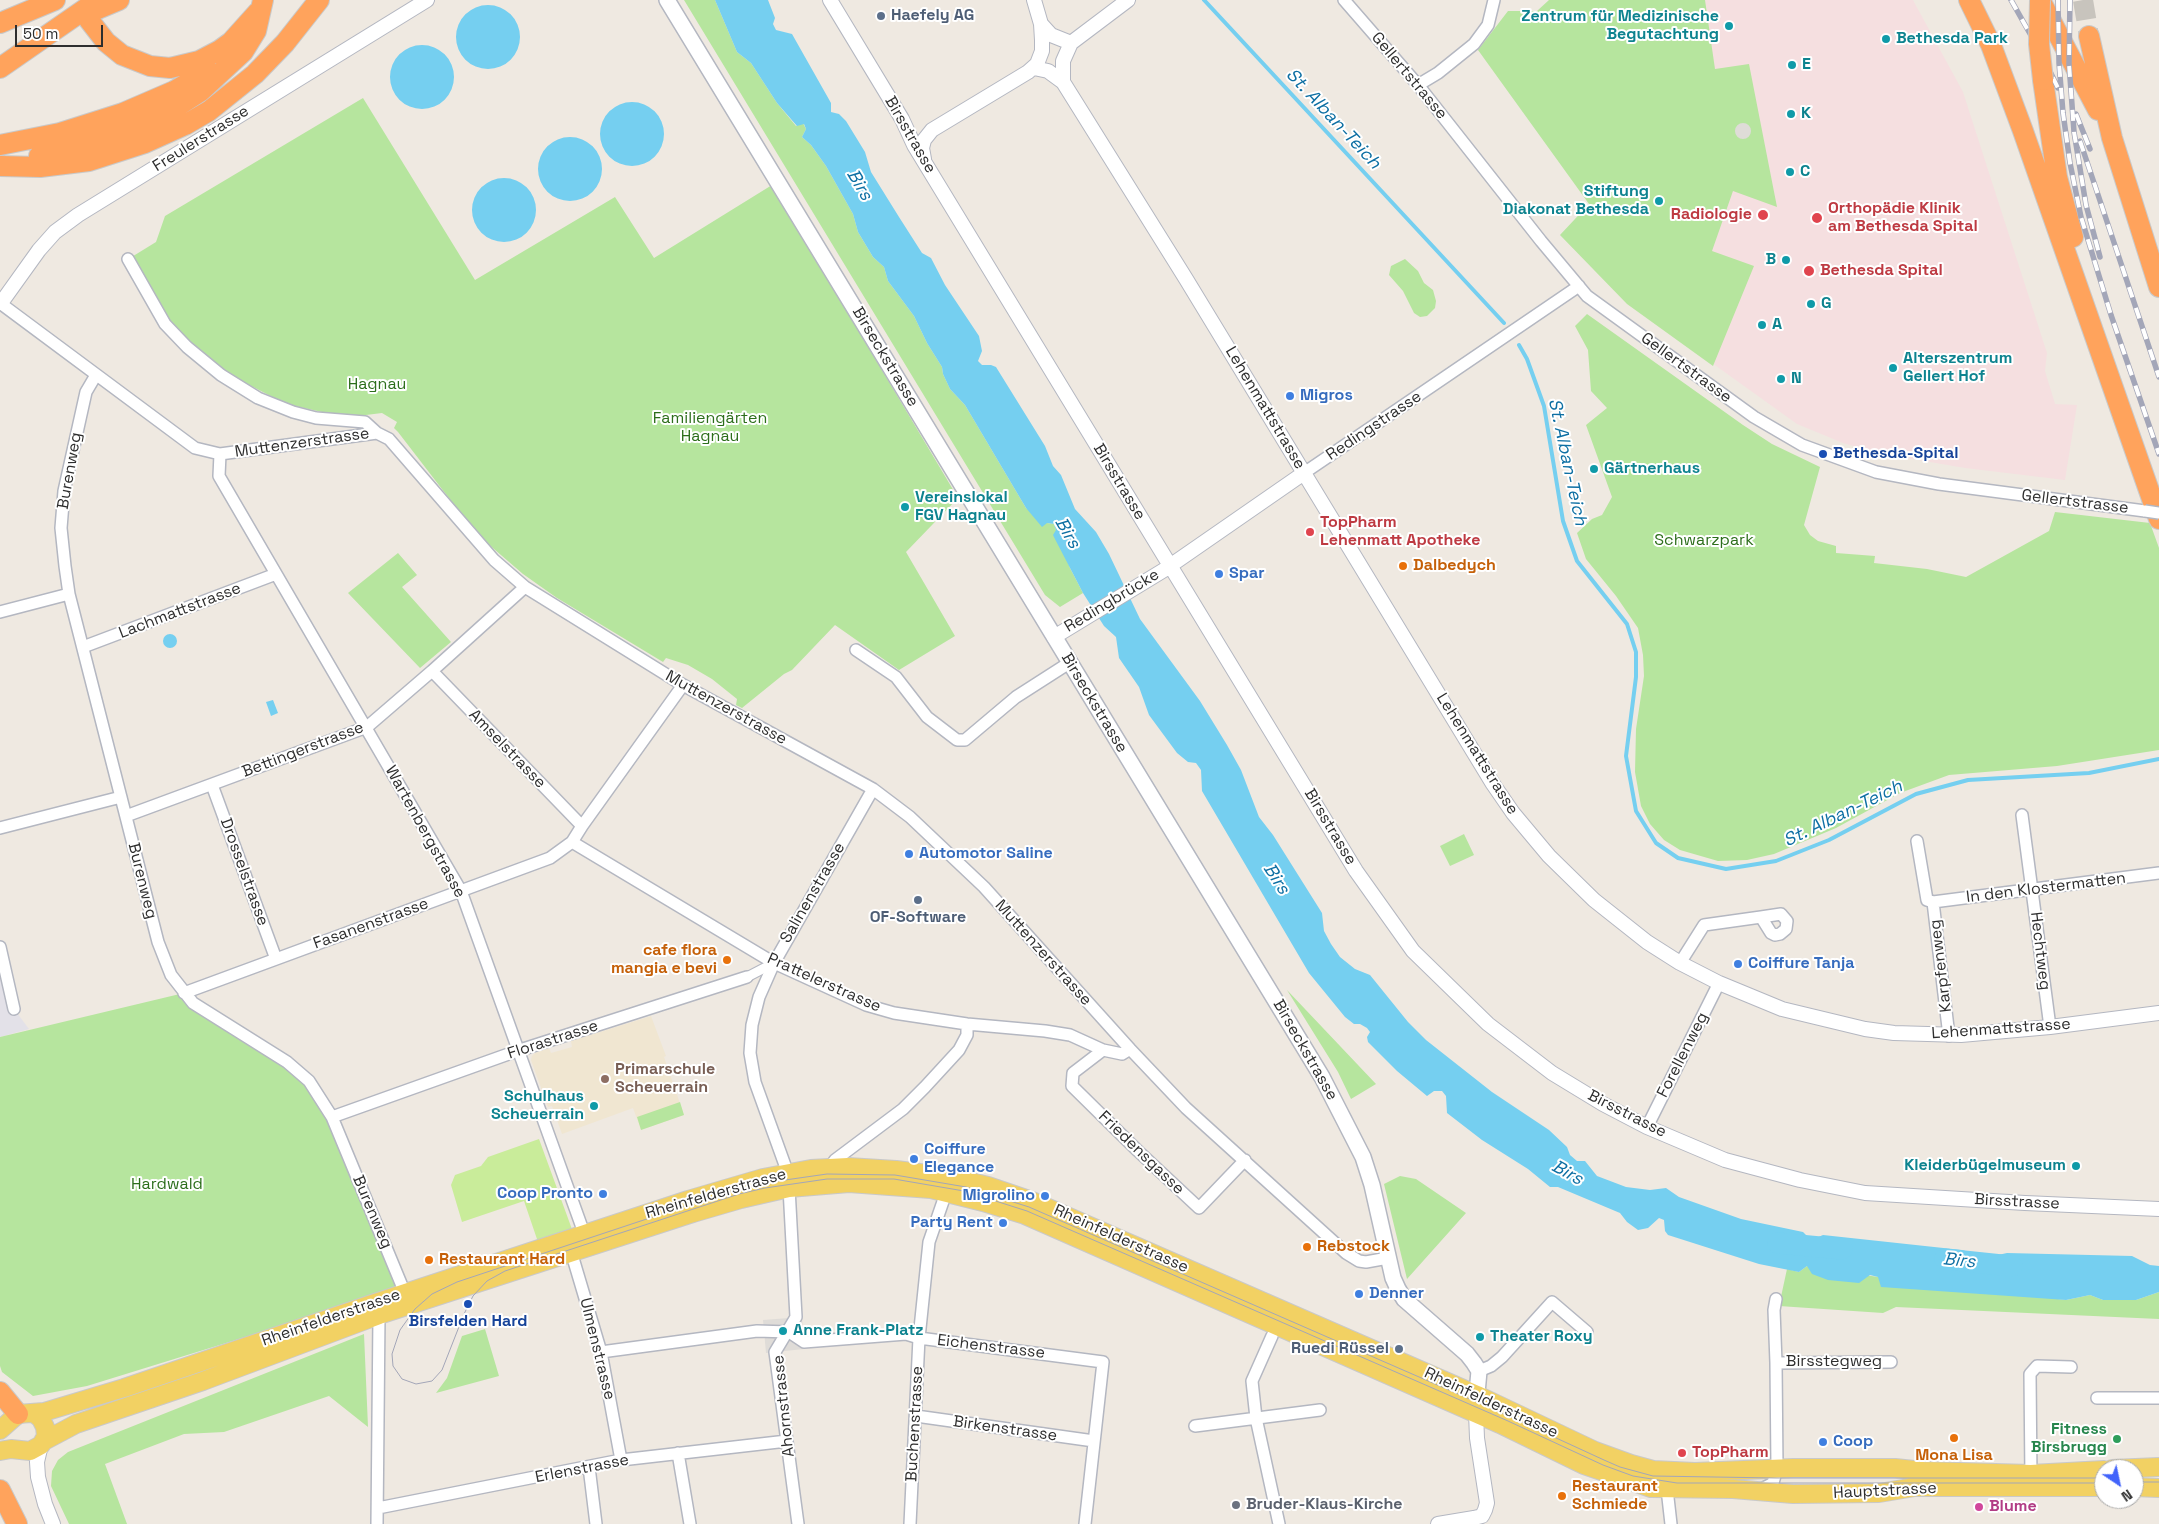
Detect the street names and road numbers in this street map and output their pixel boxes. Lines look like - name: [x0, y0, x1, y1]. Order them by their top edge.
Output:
- street label: Gellertstrasse: [1367, 29, 1451, 123]
- street label: Birsstrasse: [880, 93, 940, 177]
- street label: Freulerstrasse: [149, 102, 253, 176]
- street label: Birseckstrasse: [848, 304, 922, 410]
- street label: Gellertstrasse: [1637, 329, 1735, 407]
- street label: Lehenmattstrasse: [1221, 343, 1309, 473]
- street label: Redingstrasse: [1323, 387, 1425, 465]
- street label: Muttenzerstrasse: [234, 424, 370, 462]
- street label: Burenweg: [54, 431, 86, 511]
- street label: Birsstrasse: [1089, 440, 1149, 524]
- street label: Gellertstrasse: [2020, 486, 2130, 518]
- street label: Redingbrücke: [1061, 565, 1163, 637]
- street label: Lachmattstrasse: [116, 579, 244, 643]
- street label: Birseckstrasse: [1057, 650, 1131, 756]
- street label: Muttenzerstrasse: [662, 667, 790, 749]
- street label: Lehenmattstrasse: [1432, 690, 1522, 818]
- street label: Amselstrasse: [464, 705, 550, 793]
- street label: Bettingerstrasse: [239, 718, 367, 782]
- street label: Wartenbergstrasse: [381, 763, 469, 901]
- street label: Birsstrasse: [1300, 785, 1360, 869]
- street label: Drosselstrasse: [216, 815, 272, 929]
- street label: Salinenstrasse: [776, 839, 850, 947]
- street label: Burenweg: [123, 841, 161, 921]
- street label: In den Klostermatten: [1965, 869, 2127, 907]
- street label: Fasanenstrasse: [311, 894, 431, 954]
- street label: Muttenzerstrasse: [990, 896, 1096, 1010]
- street label: Hechtweg: [2026, 911, 2054, 991]
- street label: Karpfenweg: [1926, 919, 1956, 1013]
- street label: Prattelerstrasse: [764, 949, 884, 1017]
- street label: Birseckstrasse: [1268, 996, 1342, 1104]
- street label: Forellenweg: [1653, 1009, 1713, 1101]
- street label: Lehenmattstrasse: [1931, 1015, 2071, 1043]
- street label: Florastrasse: [505, 1016, 601, 1064]
- street label: Birsstrasse: [1584, 1086, 1670, 1142]
- street label: Friedensgasse: [1094, 1107, 1188, 1199]
- street label: Rheinfelderstrasse: [643, 1165, 789, 1223]
- street label: Burenweg: [348, 1172, 396, 1252]
- street label: Birsstrasse: [1974, 1190, 2060, 1214]
- street label: Rheinfelderstrasse: [1051, 1201, 1191, 1277]
- street label: Rheinfelderstrasse: [259, 1285, 403, 1351]
- street label: Ulmenstrasse: [575, 1296, 619, 1402]
- street label: Eichenstrasse: [936, 1331, 1046, 1363]
- street label: Birsstegweg: [1786, 1352, 1882, 1372]
- street label: Ahornstrasse: [769, 1354, 799, 1458]
- street label: Rheinfelderstrasse: [1421, 1364, 1561, 1442]
- street label: Buchenstrasse: [902, 1366, 928, 1482]
- street label: Birkenstrasse: [952, 1412, 1058, 1446]
- street label: Erlenstrasse: [534, 1451, 630, 1487]
- street label: Hauptstrasse: [1833, 1479, 1937, 1503]

